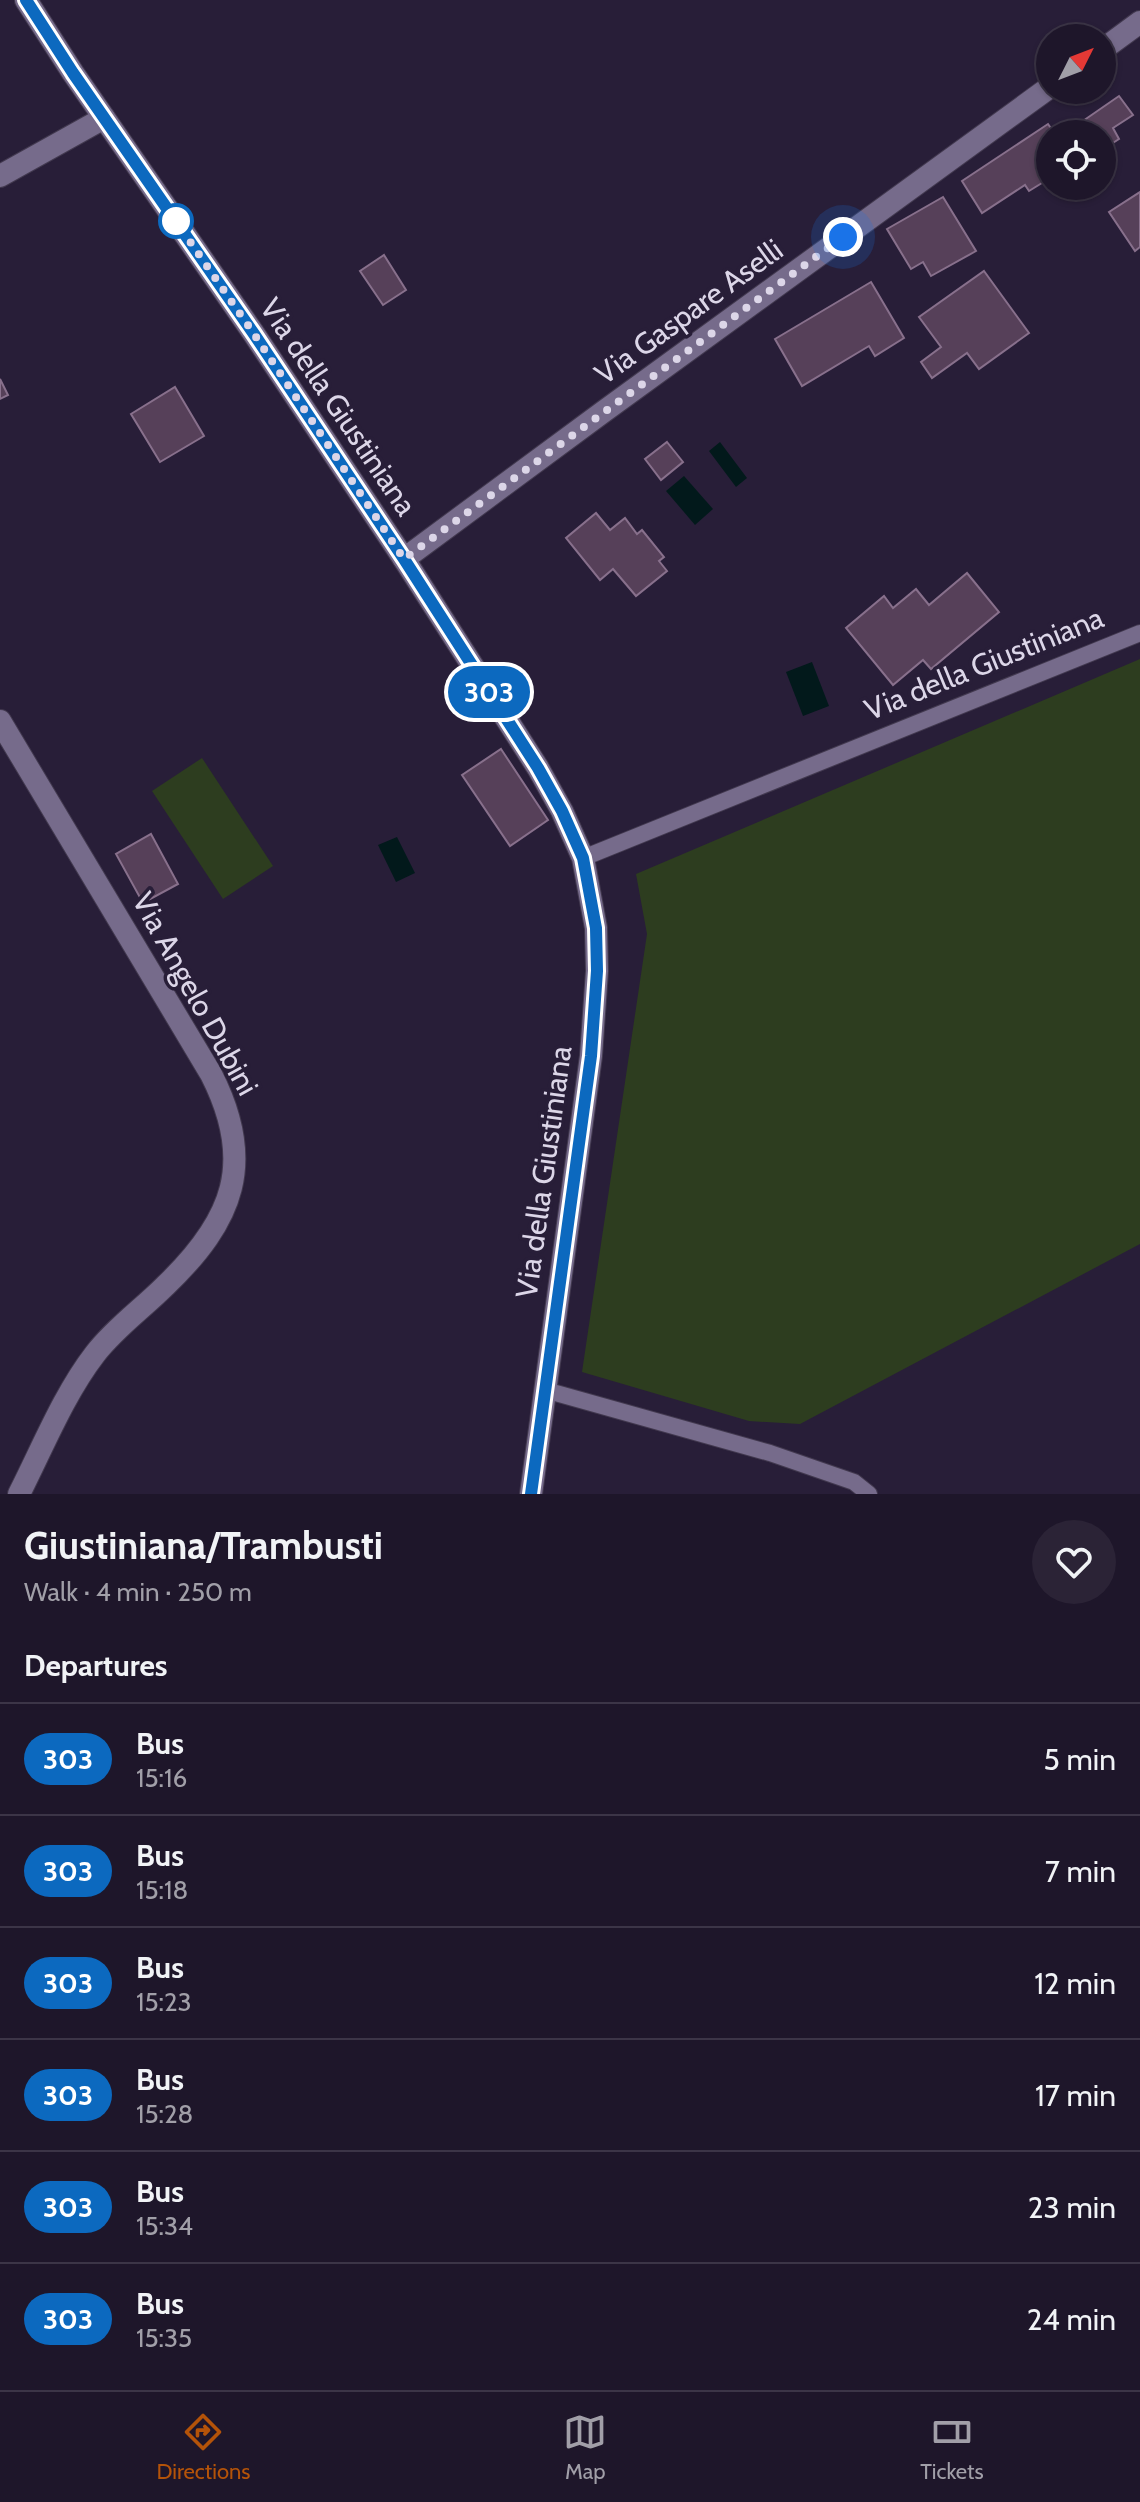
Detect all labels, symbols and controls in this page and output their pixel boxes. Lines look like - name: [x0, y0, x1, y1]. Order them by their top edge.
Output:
- north arrow: [1036, 24, 1116, 104]
- map controls: [1036, 24, 1116, 200]
- button: locate: [1036, 120, 1116, 200]
- unlabelled marker: [159, 204, 193, 238]
- your location: [823, 217, 863, 257]
- street label: Via Gaspare Aselli: [588, 231, 790, 392]
- street label: Via della Giustiniana: [252, 291, 425, 523]
- street label: Via della Giustiniana: [859, 599, 1109, 728]
- line badge: 303: [443, 666, 535, 718]
- text: 303: [464, 675, 514, 709]
- street label: Via Angelo Dubini: [124, 886, 266, 1102]
- street label: Via della Giustiniana: [508, 1043, 580, 1300]
- button: heart: [1032, 1520, 1116, 1604]
- text: Giustiniana/Trambusti: [24, 1522, 383, 1569]
- text: Walk · 4 min · 250 m: [24, 1576, 252, 1608]
- text: Departures: [24, 1647, 168, 1684]
- text: Bus: [136, 1725, 184, 1762]
- text: 5 min: [1044, 1741, 1116, 1778]
- text: 303: [43, 1742, 93, 1776]
- text: 15:16: [136, 1762, 187, 1794]
- text: Bus: [136, 1837, 184, 1874]
- text: 7 min: [1045, 1853, 1116, 1890]
- text: 303: [43, 1854, 93, 1888]
- text: 15:18: [136, 1874, 188, 1906]
- text: Bus: [136, 1949, 184, 1986]
- text: 12 min: [1034, 1965, 1116, 2002]
- text: 303: [43, 1966, 93, 2000]
- text: 15:23: [136, 1986, 192, 2018]
- text: Bus: [136, 2061, 184, 2098]
- text: 17 min: [1035, 2077, 1116, 2114]
- text: 303: [43, 2078, 93, 2112]
- text: 15:28: [136, 2098, 193, 2130]
- text: Bus: [136, 2173, 184, 2210]
- text: 23 min: [1028, 2189, 1116, 2226]
- text: 303: [43, 2190, 93, 2224]
- text: 15:34: [136, 2210, 193, 2242]
- text: Bus: [136, 2285, 184, 2322]
- text: 24 min: [1027, 2301, 1116, 2338]
- text: 303: [43, 2302, 93, 2336]
- text: 15:35: [136, 2322, 192, 2354]
- tab: Directions: [156, 2410, 250, 2485]
- tab: Map: [563, 2410, 607, 2485]
- tab: Tickets: [920, 2410, 984, 2485]

